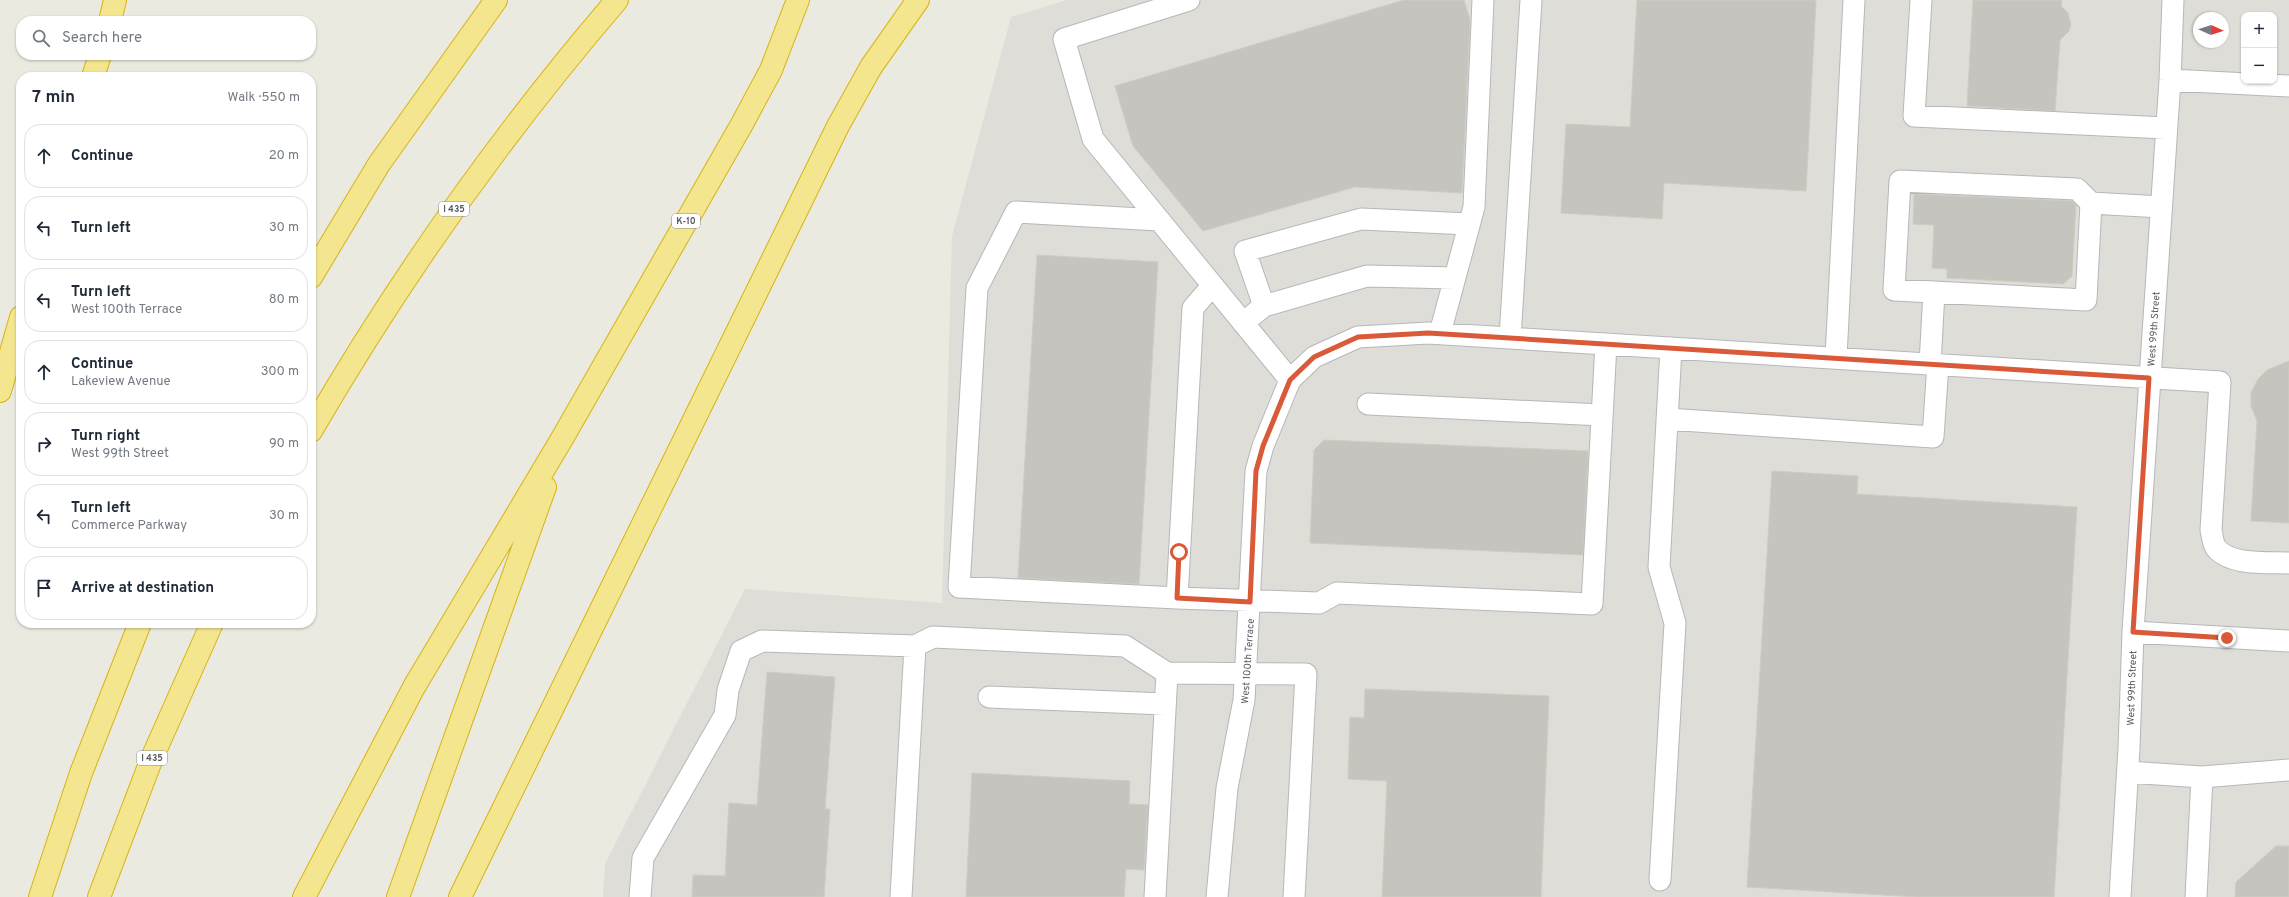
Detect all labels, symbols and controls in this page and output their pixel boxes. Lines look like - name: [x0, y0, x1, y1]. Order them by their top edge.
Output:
- north arrow: [2193, 12, 2229, 48]
- map controls: [2241, 12, 2277, 84]
- button: +: [2241, 12, 2277, 48]
- search box: [16, 16, 316, 60]
- icon: search: [30, 27, 52, 49]
- text: Search here: [62, 29, 142, 48]
- button: −: [2241, 48, 2277, 84]
- text: 7 min: [32, 87, 75, 109]
- text: Walk · 550 m: [228, 90, 300, 106]
- icon: ahead: [33, 145, 55, 167]
- text: Continue: [71, 147, 133, 166]
- text: 20 m: [269, 148, 299, 164]
- road number: I 435: [439, 202, 469, 216]
- road number: K-10: [672, 214, 700, 228]
- icon: left: [33, 217, 55, 239]
- text: Turn left: [71, 219, 131, 238]
- text: 30 m: [269, 220, 299, 236]
- text: Turn left: [71, 283, 131, 302]
- icon: left: [33, 289, 55, 311]
- street label: West 99th Street: [2145, 291, 2164, 367]
- text: 80 m: [269, 292, 299, 308]
- text: West 100th Terrace: [71, 302, 182, 318]
- text: Continue: [71, 355, 133, 374]
- icon: ahead: [33, 361, 55, 383]
- text: 300 m: [261, 364, 299, 380]
- text: Lakeview Avenue: [71, 374, 170, 390]
- text: Turn right: [71, 427, 140, 446]
- icon: right: [33, 433, 55, 455]
- text: 90 m: [269, 436, 299, 452]
- text: West 99th Street: [71, 446, 169, 462]
- text: Turn left: [71, 499, 131, 518]
- icon: left: [33, 505, 55, 527]
- text: 30 m: [269, 508, 299, 524]
- text: Commerce Parkway: [71, 518, 187, 534]
- route start: [1170, 543, 1188, 561]
- icon: arrive: [33, 577, 55, 599]
- text: Arrive at destination: [71, 579, 214, 598]
- street label: West 100th Terrace: [1239, 618, 1258, 704]
- route end: [2218, 629, 2236, 647]
- street label: West 99th Street: [2125, 650, 2140, 726]
- road number: I 435: [137, 751, 167, 765]

